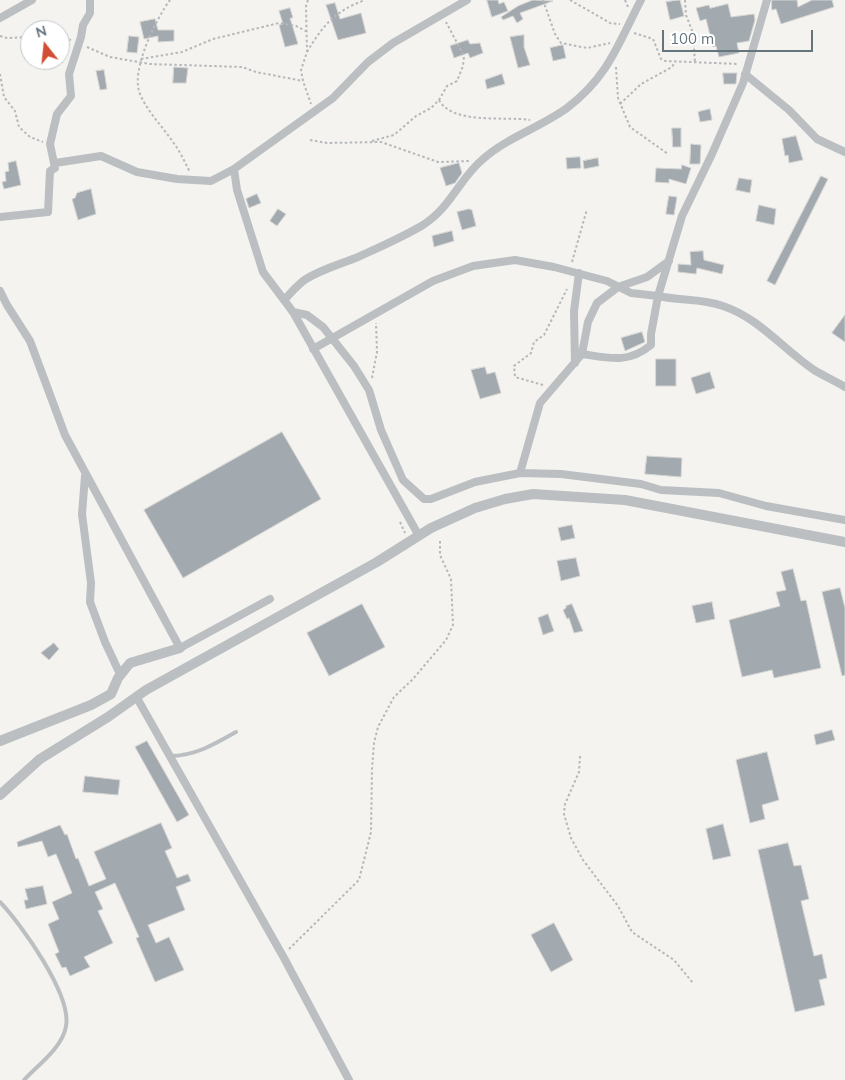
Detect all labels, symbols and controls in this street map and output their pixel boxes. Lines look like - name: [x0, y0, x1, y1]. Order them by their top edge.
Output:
- north arrow: [20, 20, 70, 70]
- scale bar: [665, 20, 816, 52]
- text: N: [34, 21, 49, 42]
- text: 100 m: [670, 29, 714, 48]

